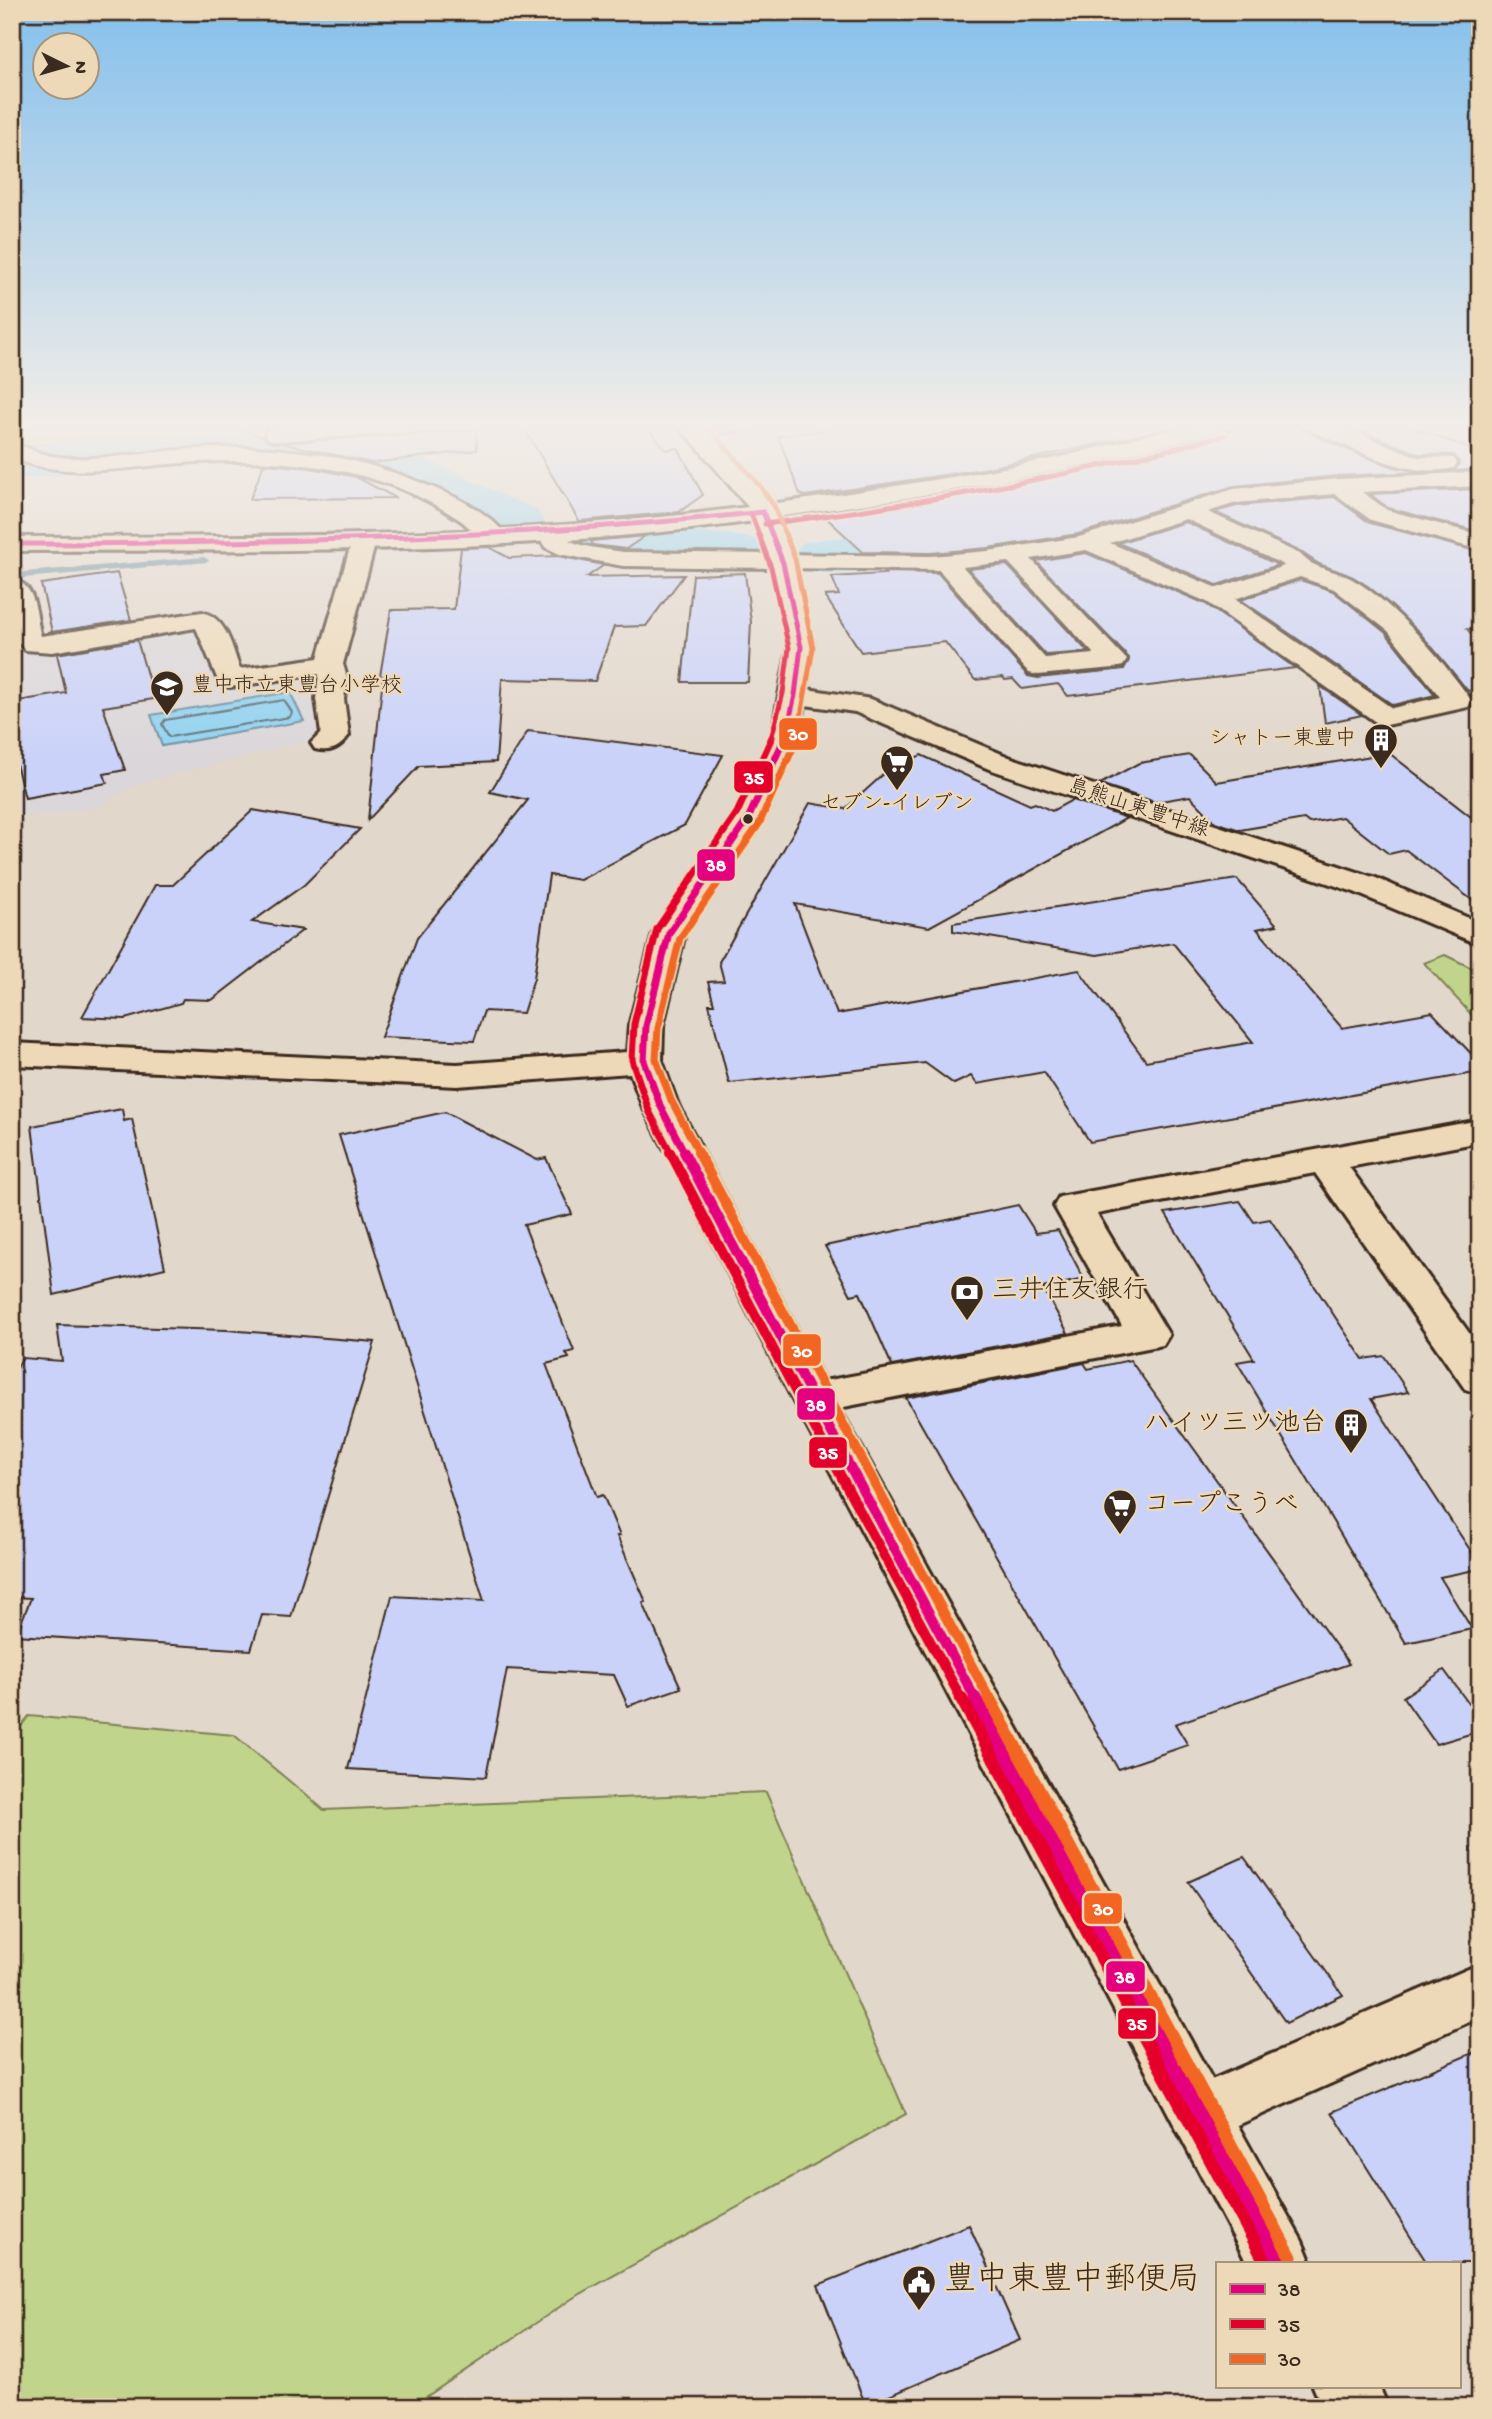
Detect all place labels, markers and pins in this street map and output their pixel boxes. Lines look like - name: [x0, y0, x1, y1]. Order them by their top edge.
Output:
- school or university icon: 豊中市立東豊台小学校: [148, 668, 186, 717]
- place label: 豊中市立東豊台小学校: [192, 673, 402, 700]
- building icon: シャトー東豊中: [1362, 721, 1400, 770]
- place label: シャトー東豊中: [1209, 726, 1356, 753]
- supermarket icon: セブン-イレブン: [878, 743, 916, 792]
- place label: セブン-イレブン: [820, 792, 974, 818]
- unlabelled marker: [741, 812, 755, 826]
- bank icon: 三井住友銀行: [948, 1273, 986, 1322]
- place label: 三井住友銀行: [992, 1275, 1148, 1308]
- building icon: ハイツ三ツ池台: [1332, 1406, 1370, 1455]
- place label: ハイツ三ツ池台: [1144, 1409, 1326, 1441]
- supermarket icon: コープこうべ: [1101, 1487, 1139, 1536]
- place label: コープこうべ: [1144, 1490, 1299, 1522]
- place label: 豊中東豊中郵便局: [944, 2261, 1200, 2301]
- public building icon: 豊中東豊中郵便局: [900, 2263, 938, 2312]

